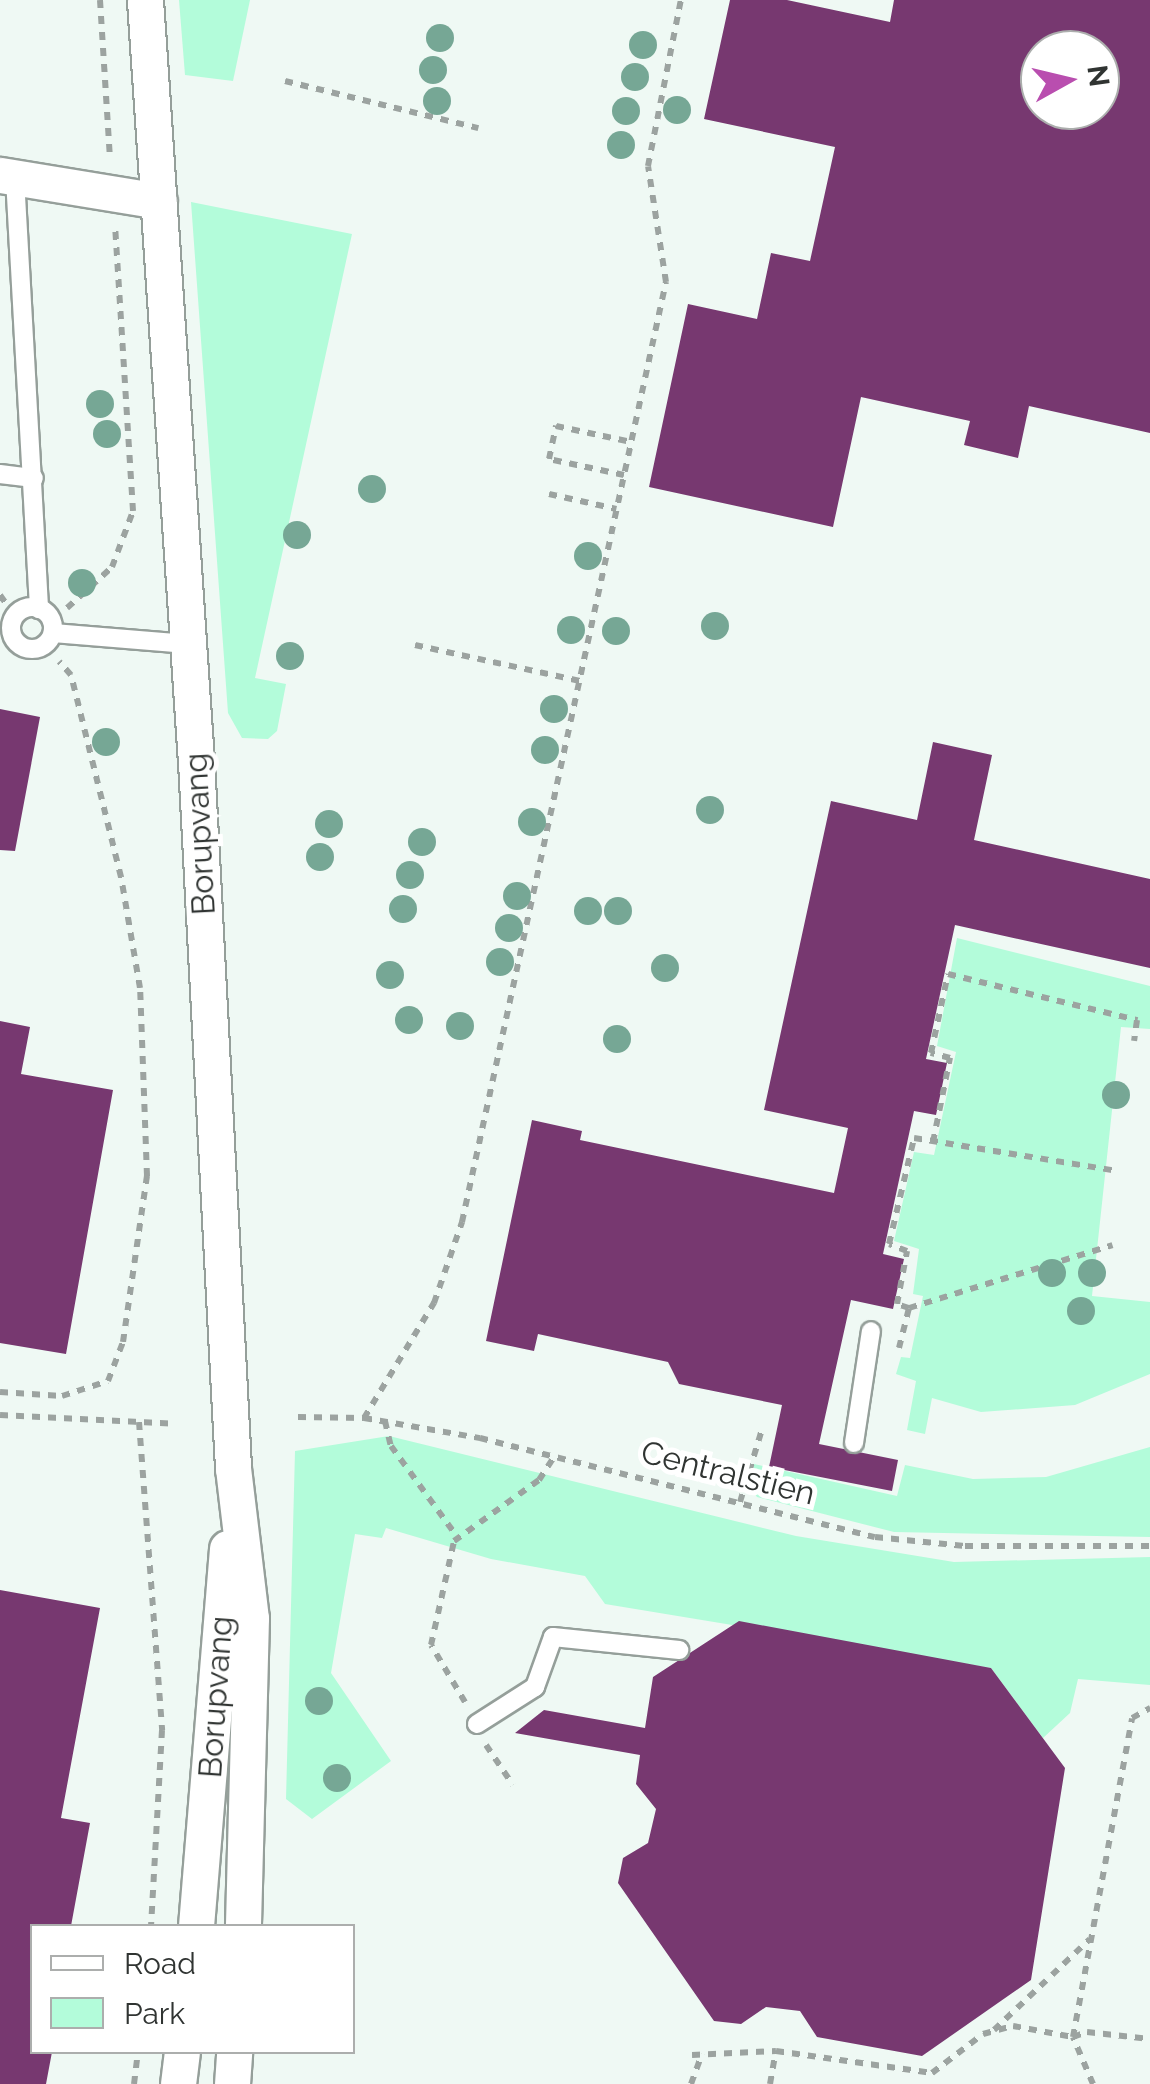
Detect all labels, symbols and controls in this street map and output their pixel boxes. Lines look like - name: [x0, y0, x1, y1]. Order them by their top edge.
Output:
- north arrow: [1020, 30, 1120, 130]
- text: N: [1080, 63, 1116, 89]
- street label: Borupvang: [177, 752, 223, 916]
- street label: Centralstien: [637, 1433, 819, 1513]
- street label: Borupvang: [191, 1615, 241, 1779]
- legend: [30, 1924, 355, 2054]
- text: Road: [124, 1946, 196, 1981]
- text: Park: [124, 1996, 185, 2031]

